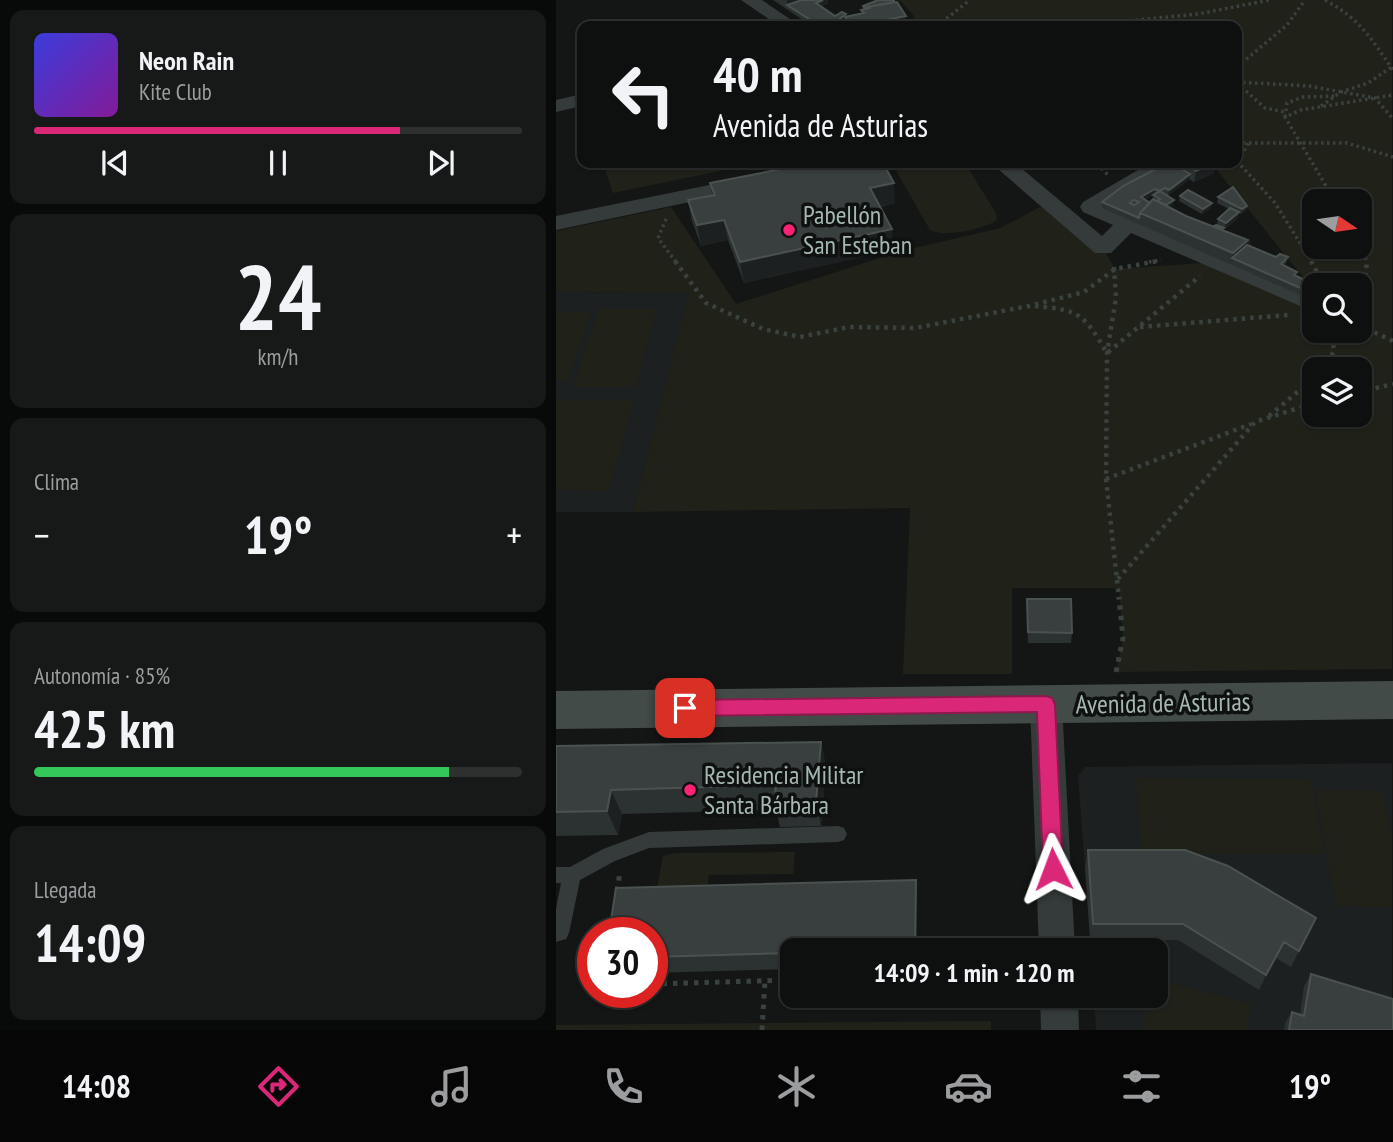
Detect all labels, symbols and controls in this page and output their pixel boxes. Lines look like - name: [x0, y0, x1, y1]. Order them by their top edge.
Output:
- text: 40 m: [713, 42, 802, 106]
- text: Neon Rain: [139, 44, 234, 77]
- icon: left: [598, 49, 689, 140]
- text: Kite Club: [139, 77, 212, 106]
- text: Avenida de Asturias: [713, 104, 928, 146]
- icon: previous: [96, 144, 134, 182]
- icon: pause: [259, 144, 297, 182]
- icon: next: [422, 144, 460, 182]
- north arrow: [1302, 189, 1372, 259]
- map controls: [1302, 189, 1372, 427]
- place label: Pabellón San Esteban: [803, 198, 912, 261]
- marker: Pabellón San Esteban: [781, 222, 797, 238]
- text: 24: [235, 237, 322, 355]
- button: search: [1302, 273, 1372, 343]
- text: km/h: [258, 342, 298, 371]
- button: layers: [1302, 357, 1372, 427]
- text: Clima: [34, 467, 79, 496]
- text: 19°: [244, 501, 312, 568]
- text: −: [34, 510, 50, 559]
- text: +: [506, 510, 522, 559]
- text: Autonomía · 85%: [34, 661, 170, 690]
- pin: [655, 678, 715, 738]
- street label: Avenida de Asturias: [1075, 684, 1251, 721]
- icon: arrive: [666, 689, 704, 727]
- text: 425 km: [34, 695, 175, 762]
- place label: Residencia Militar Santa Bárbara: [704, 758, 863, 821]
- marker: Residencia Militar Santa Bárbara: [682, 782, 698, 798]
- position arrow: [1016, 832, 1090, 906]
- text: Llegada: [34, 875, 97, 904]
- text: 14:09: [34, 909, 146, 976]
- speed limit sign: 30: [577, 917, 668, 1008]
- text: 14:09 · 1 min · 120 m: [874, 956, 1074, 989]
- icon: directions: [254, 1062, 303, 1111]
- icon: music: [427, 1062, 476, 1111]
- icon: phone: [599, 1062, 648, 1111]
- icon: climate: [772, 1062, 821, 1111]
- icon: car: [944, 1062, 993, 1111]
- icon: filters: [1117, 1062, 1166, 1111]
- text: 14:08: [62, 1065, 131, 1107]
- text: 19°: [1289, 1065, 1331, 1107]

